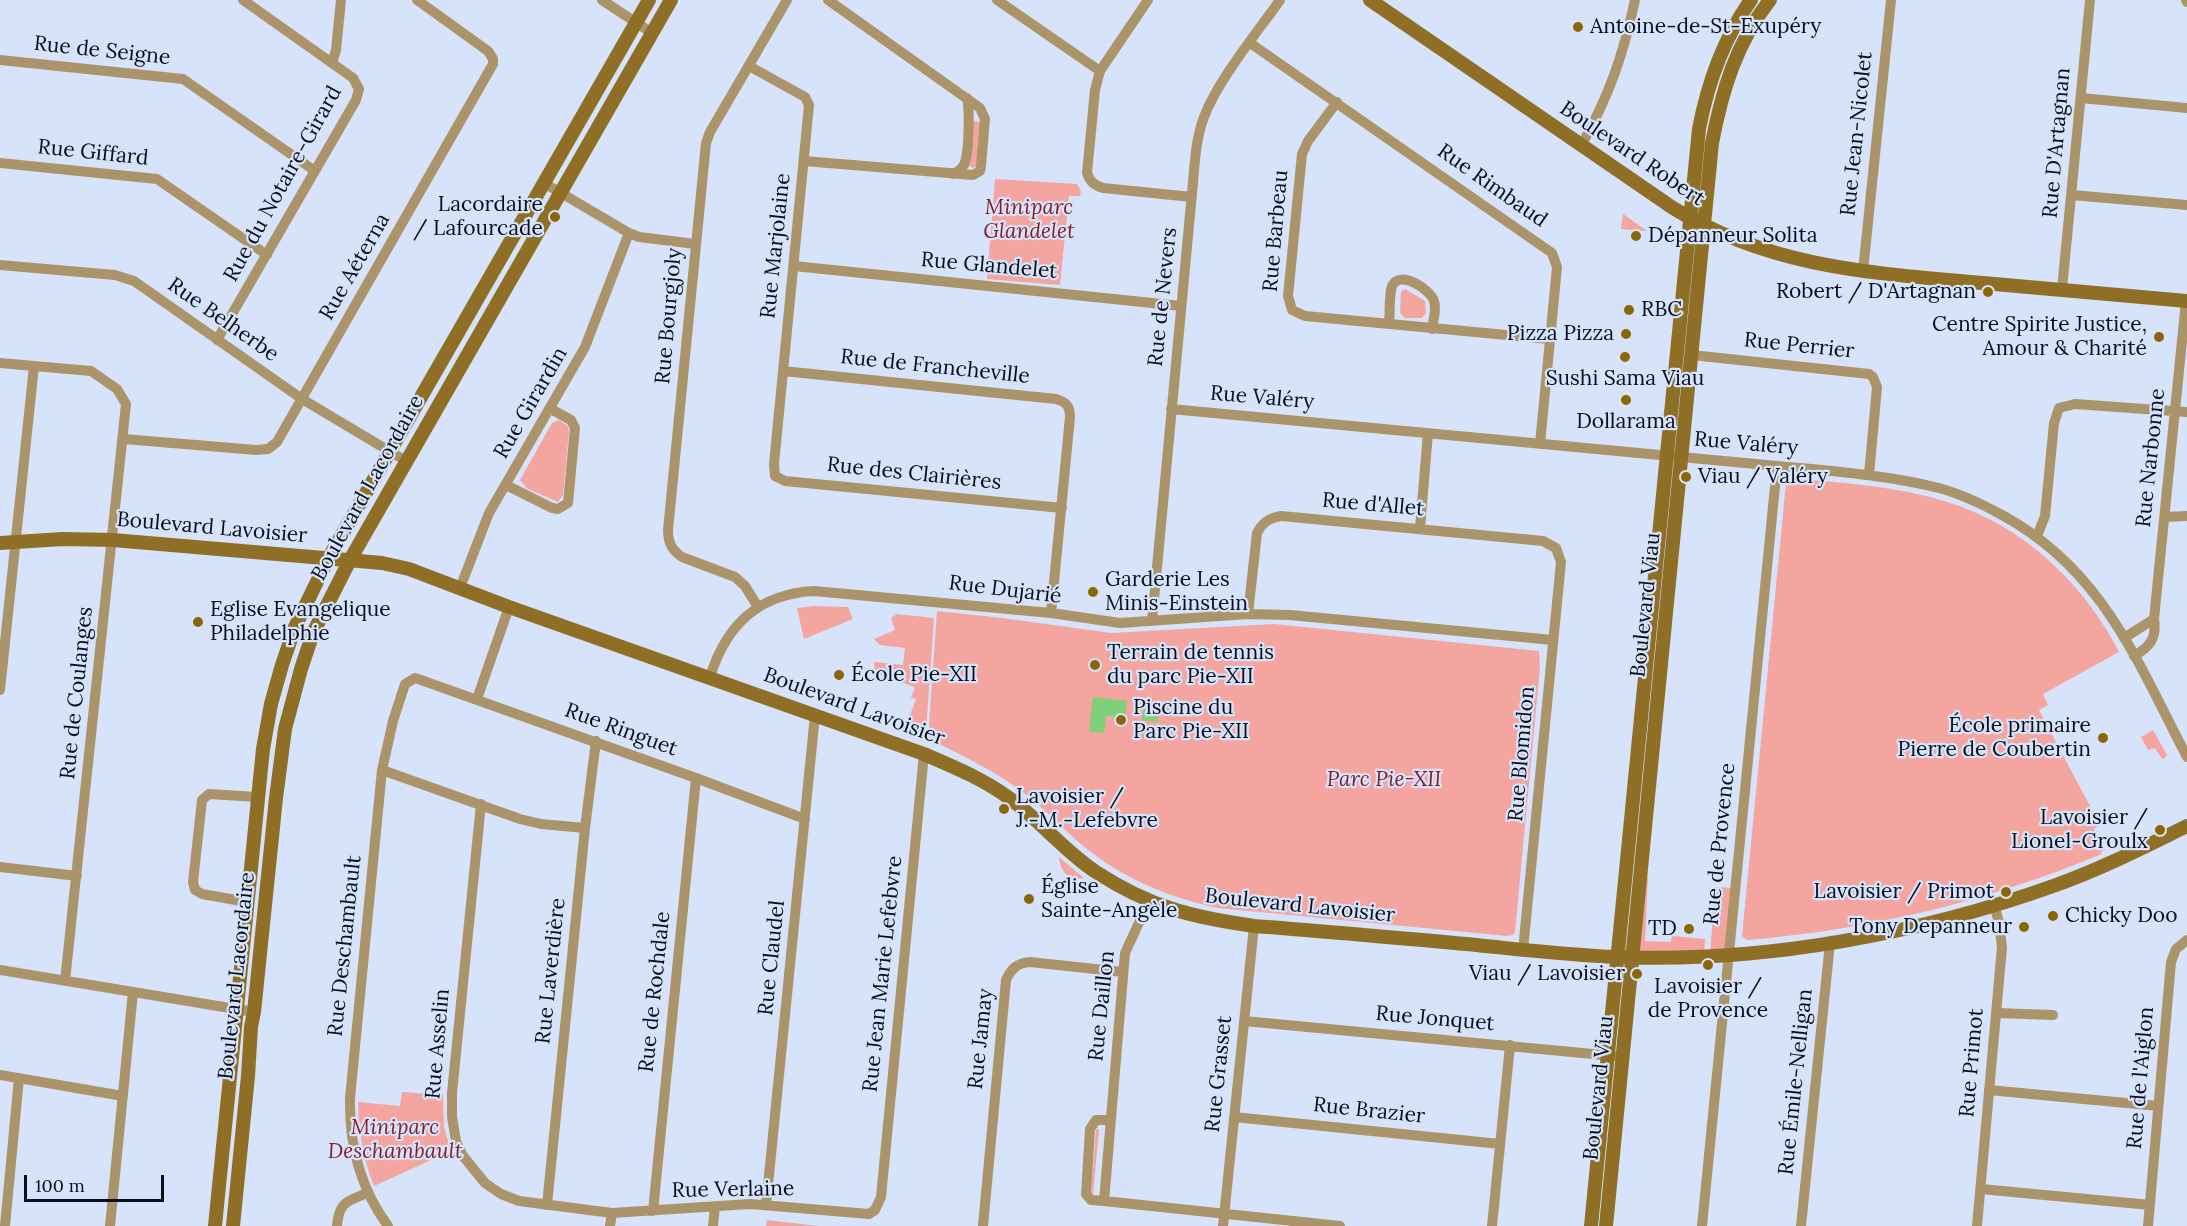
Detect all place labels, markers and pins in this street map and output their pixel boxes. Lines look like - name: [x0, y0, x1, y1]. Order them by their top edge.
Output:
- place label: Antoine-de-St-Exupéry: [1590, 14, 1821, 40]
- marker: Antoine-de-St-Exupéry: [1571, 20, 1585, 34]
- place label: Lacordaire / Lafourcade: [413, 192, 543, 242]
- marker: Lacordaire / Lafourcade: [548, 210, 562, 224]
- place label: Dépanneur Solita: [1648, 223, 1818, 249]
- marker: Dépanneur Solita: [1629, 229, 1643, 243]
- place label: Robert / D'Artagnan: [1776, 279, 1976, 305]
- marker: Robert / D'Artagnan: [1981, 285, 1995, 299]
- place label: RBC: [1641, 297, 1682, 323]
- marker: RBC: [1622, 303, 1636, 317]
- place label: Centre Spirite Justice, Amour & Charité: [1932, 312, 2147, 362]
- place label: Pizza Pizza: [1507, 321, 1614, 347]
- marker: Pizza Pizza: [1619, 327, 1633, 341]
- marker: Centre Spirite Justice, Amour & Charité: [2152, 330, 2166, 344]
- marker: Sushi Sama Viau: [1618, 350, 1632, 364]
- place label: Sushi Sama Viau: [1546, 366, 1704, 392]
- marker: Dollarama: [1619, 393, 1633, 407]
- place label: Dollarama: [1576, 409, 1676, 435]
- place label: Viau / Valéry: [1698, 464, 1828, 490]
- marker: Viau / Valéry: [1679, 470, 1693, 484]
- place label: Garderie Les Minis-Einstein: [1105, 567, 1248, 617]
- marker: Garderie Les Minis-Einstein: [1086, 585, 1100, 599]
- place label: Eglise Evangelique Philadelphie: [210, 597, 391, 647]
- marker: Eglise Evangelique Philadelphie: [191, 615, 205, 629]
- place label: Terrain de tennis du parc Pie-XII: [1107, 640, 1274, 690]
- marker: Terrain de tennis du parc Pie-XII: [1088, 658, 1102, 672]
- place label: École Pie-XII: [851, 662, 977, 688]
- marker: École Pie-XII: [832, 668, 846, 682]
- place label: Piscine du Parc Pie-XII: [1133, 695, 1249, 745]
- marker: Piscine du Parc Pie-XII: [1114, 713, 1128, 727]
- place label: École primaire Pierre de Coubertin: [1897, 713, 2091, 763]
- marker: École primaire Pierre de Coubertin: [2096, 731, 2110, 745]
- place label: Lavoisier / J.-M.-Lefebvre: [1016, 784, 1158, 834]
- marker: Lavoisier / J.-M.-Lefebvre: [997, 802, 1011, 816]
- place label: Lavoisier / Lionel-Groulx: [2011, 805, 2148, 855]
- marker: Lavoisier / Lionel-Groulx: [2153, 823, 2167, 837]
- place label: Église Sainte-Angèle: [1041, 874, 1177, 924]
- place label: Lavoisier / Primot: [1814, 879, 1994, 905]
- marker: Lavoisier / Primot: [1999, 885, 2013, 899]
- marker: Église Sainte-Angèle: [1022, 892, 1036, 906]
- place label: Chicky Doo: [2065, 903, 2177, 929]
- marker: Chicky Doo: [2046, 909, 2060, 923]
- place label: Tony Depanneur: [1849, 914, 2012, 940]
- place label: TD: [1648, 916, 1677, 942]
- marker: Tony Depanneur: [2017, 920, 2031, 934]
- marker: TD: [1682, 922, 1696, 936]
- marker: Lavoisier / de Provence: [1701, 958, 1715, 972]
- place label: Viau / Lavoisier: [1469, 961, 1625, 987]
- marker: Viau / Lavoisier: [1630, 967, 1644, 981]
- place label: Lavoisier / de Provence: [1648, 974, 1768, 1024]

